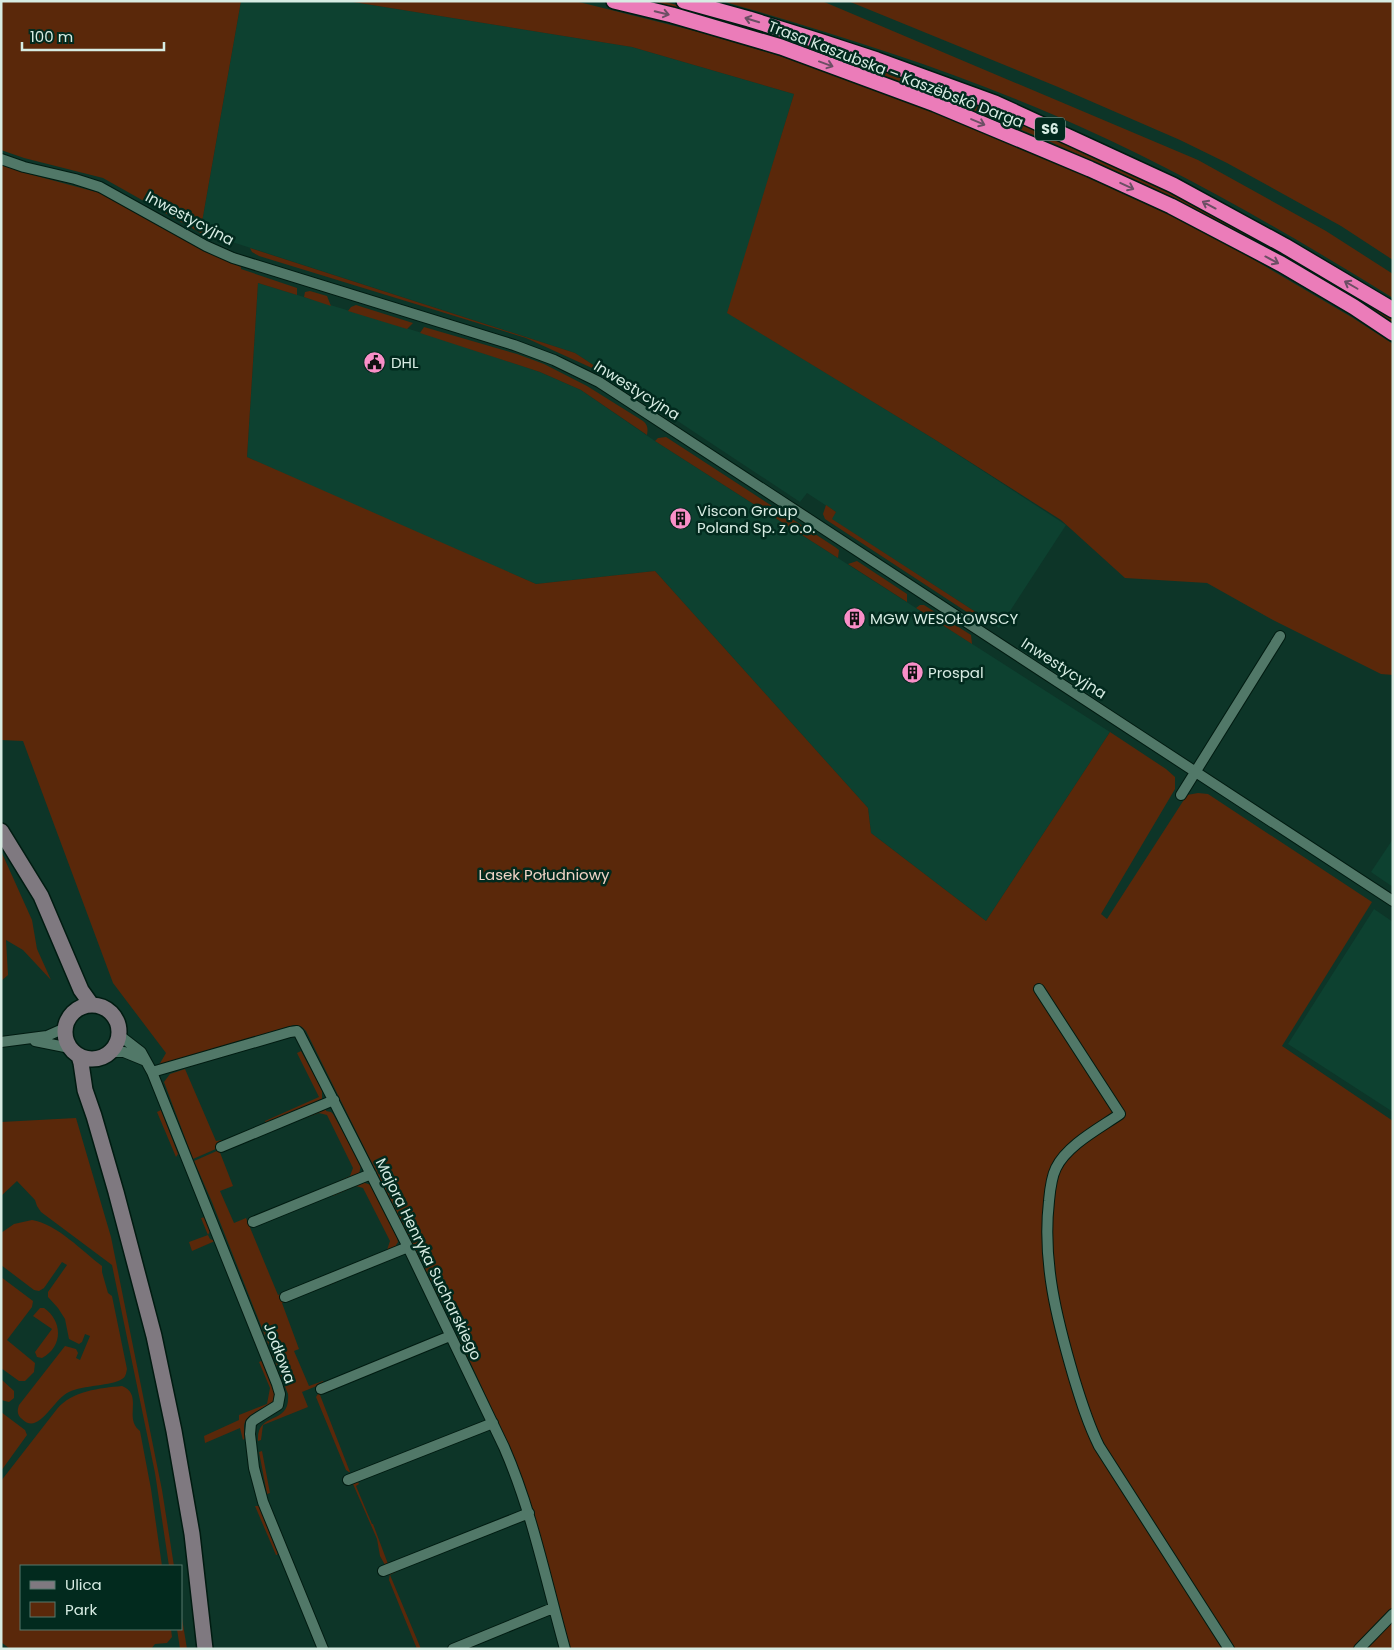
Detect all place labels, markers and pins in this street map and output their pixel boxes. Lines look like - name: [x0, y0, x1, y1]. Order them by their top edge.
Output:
- public building icon: DHL: [363, 350, 387, 374]
- place label: DHL: [391, 352, 419, 373]
- place label: Viscon Group Poland Sp. z o.o.: [697, 500, 815, 538]
- building icon: Viscon Group Poland Sp. z o.o.: [669, 507, 693, 531]
- building icon: MGW WESOŁOWSCY: [842, 606, 866, 630]
- place label: MGW WESOŁOWSCY: [870, 608, 1019, 629]
- building icon: Prospal: [900, 660, 924, 684]
- place label: Prospal: [928, 662, 984, 683]

